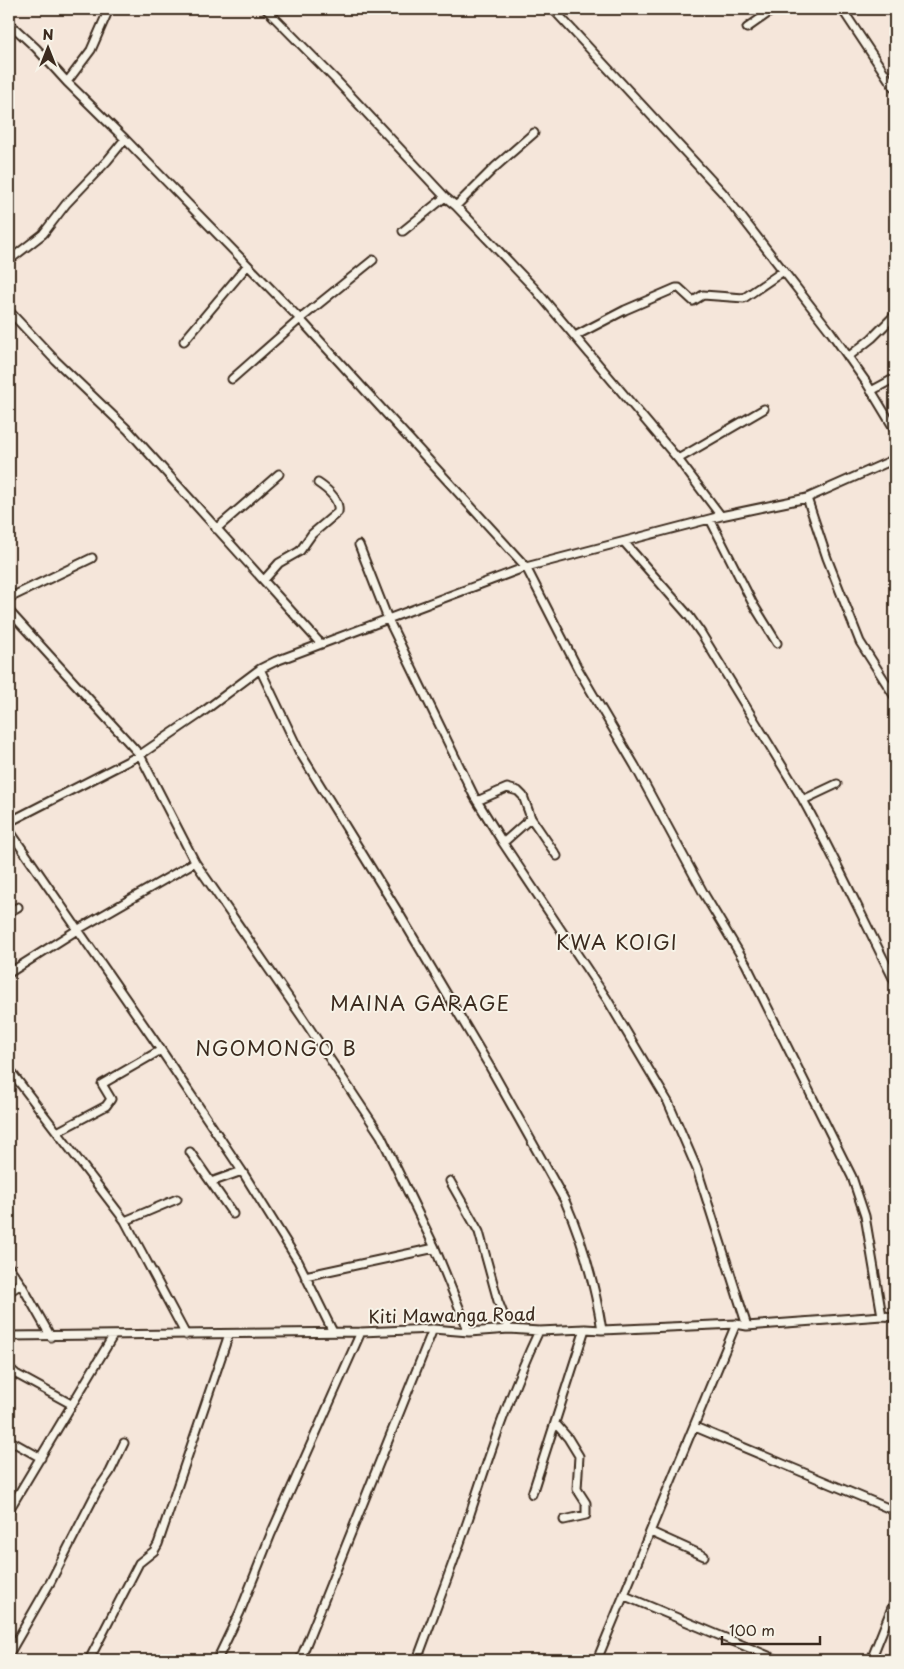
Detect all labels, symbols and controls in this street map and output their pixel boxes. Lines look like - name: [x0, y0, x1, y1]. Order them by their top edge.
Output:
- north arrow: [22, 22, 72, 72]
- text: N: [42, 24, 54, 45]
- district label: KWA KOIGI: [556, 927, 678, 957]
- district label: MAINA GARAGE: [330, 988, 510, 1018]
- district label: NGOMONGO B: [195, 1033, 357, 1063]
- street label: Kiti Mawanga Road: [368, 1300, 536, 1329]
- scale bar: [722, 1614, 819, 1646]
- text: 100 m: [729, 1618, 775, 1641]

